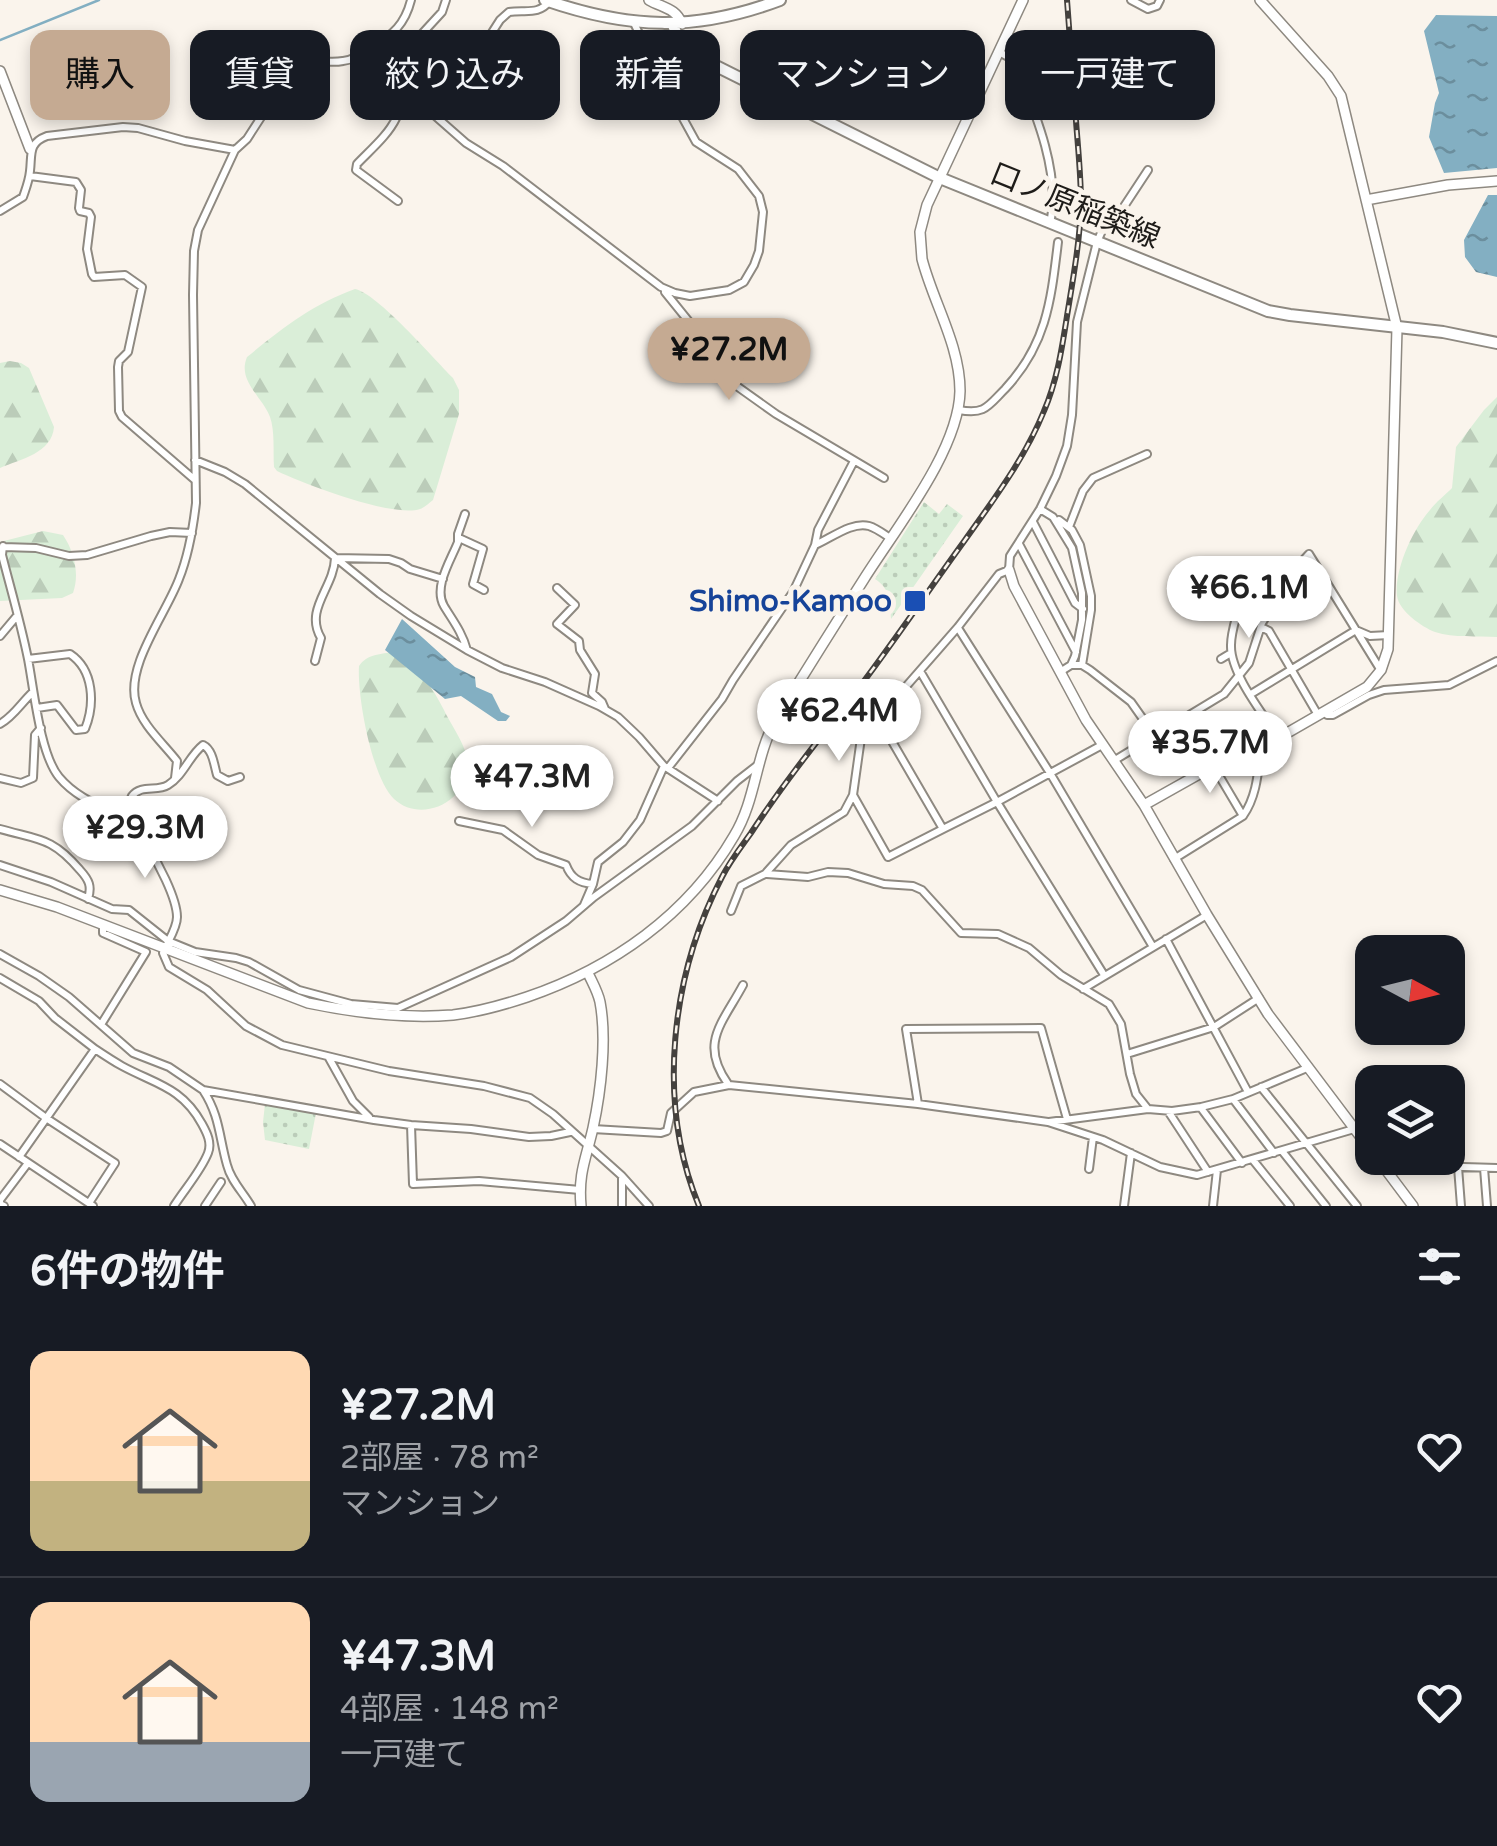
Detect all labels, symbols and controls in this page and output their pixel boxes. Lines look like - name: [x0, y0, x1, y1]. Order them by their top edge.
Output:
- chip: 購入: [30, 30, 170, 120]
- chip: 賃貸: [190, 30, 330, 120]
- chip: 絞り込み: [350, 30, 560, 120]
- chip: 新着: [580, 30, 720, 120]
- chip: マンション: [740, 30, 985, 120]
- chip: 一戸建て: [1005, 30, 1215, 120]
- street label: 口ノ原稲築線: [985, 155, 1165, 257]
- pin: ¥27.2M: [648, 318, 810, 403]
- text: ¥27.2M: [670, 331, 788, 369]
- pin: ¥66.1M: [1168, 556, 1330, 641]
- text: ¥66.1M: [1189, 569, 1309, 607]
- place label: Shimo-Kamoo: [689, 583, 892, 620]
- marker: Shimo-Kamoo: [902, 588, 928, 614]
- pin: ¥62.4M: [758, 679, 920, 764]
- text: ¥62.4M: [779, 692, 899, 730]
- pin: ¥35.7M: [1129, 711, 1291, 796]
- text: ¥35.7M: [1150, 724, 1270, 762]
- pin: ¥47.3M: [451, 745, 613, 830]
- text: ¥47.3M: [473, 758, 591, 796]
- pin: ¥29.3M: [64, 796, 226, 881]
- text: ¥29.3M: [85, 809, 205, 847]
- north arrow: [1355, 935, 1465, 1045]
- map controls: [1355, 935, 1465, 1175]
- button: layers: [1355, 1065, 1465, 1175]
- icon: filters: [1412, 1239, 1467, 1294]
- text: 6件の物件: [30, 1246, 224, 1297]
- text: ¥27.2M: [340, 1380, 496, 1431]
- icon: home: [110, 1391, 230, 1511]
- icon: heart: [1412, 1424, 1467, 1479]
- text: 2部屋 · 78 m²: [340, 1439, 539, 1477]
- text: マンション: [340, 1485, 500, 1523]
- text: ¥47.3M: [340, 1631, 496, 1682]
- icon: home: [110, 1642, 230, 1762]
- icon: heart: [1412, 1675, 1467, 1730]
- text: 4部屋 · 148 m²: [340, 1690, 559, 1728]
- text: 一戸建て: [340, 1736, 468, 1774]

